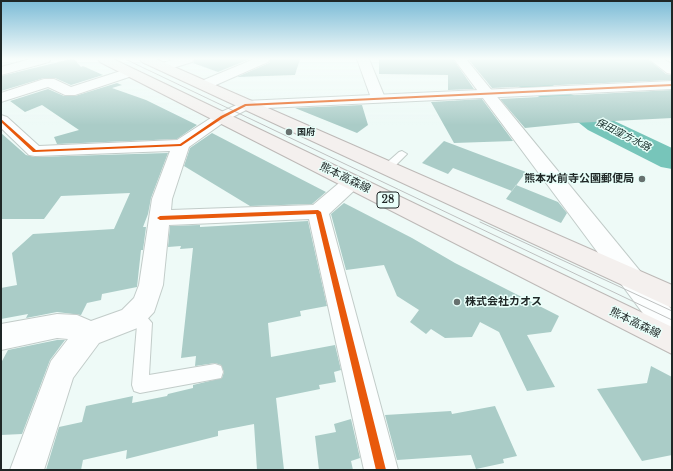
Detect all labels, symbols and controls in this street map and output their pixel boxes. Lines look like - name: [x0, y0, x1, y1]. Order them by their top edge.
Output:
- water label: 保田窪方水路: [594, 116, 652, 154]
- marker: 国府: [284, 127, 294, 137]
- place label: 国府: [297, 127, 315, 137]
- street label: 熊本高森線: [317, 160, 373, 196]
- place label: 熊本水前寺公園郵便局: [524, 172, 634, 186]
- marker: 熊本水前寺公園郵便局: [637, 174, 647, 184]
- road number: 28: [377, 192, 399, 208]
- place label: 株式会社カオス: [465, 295, 542, 309]
- marker: 株式会社カオス: [452, 297, 462, 307]
- street label: 熊本高森線: [607, 305, 663, 341]

